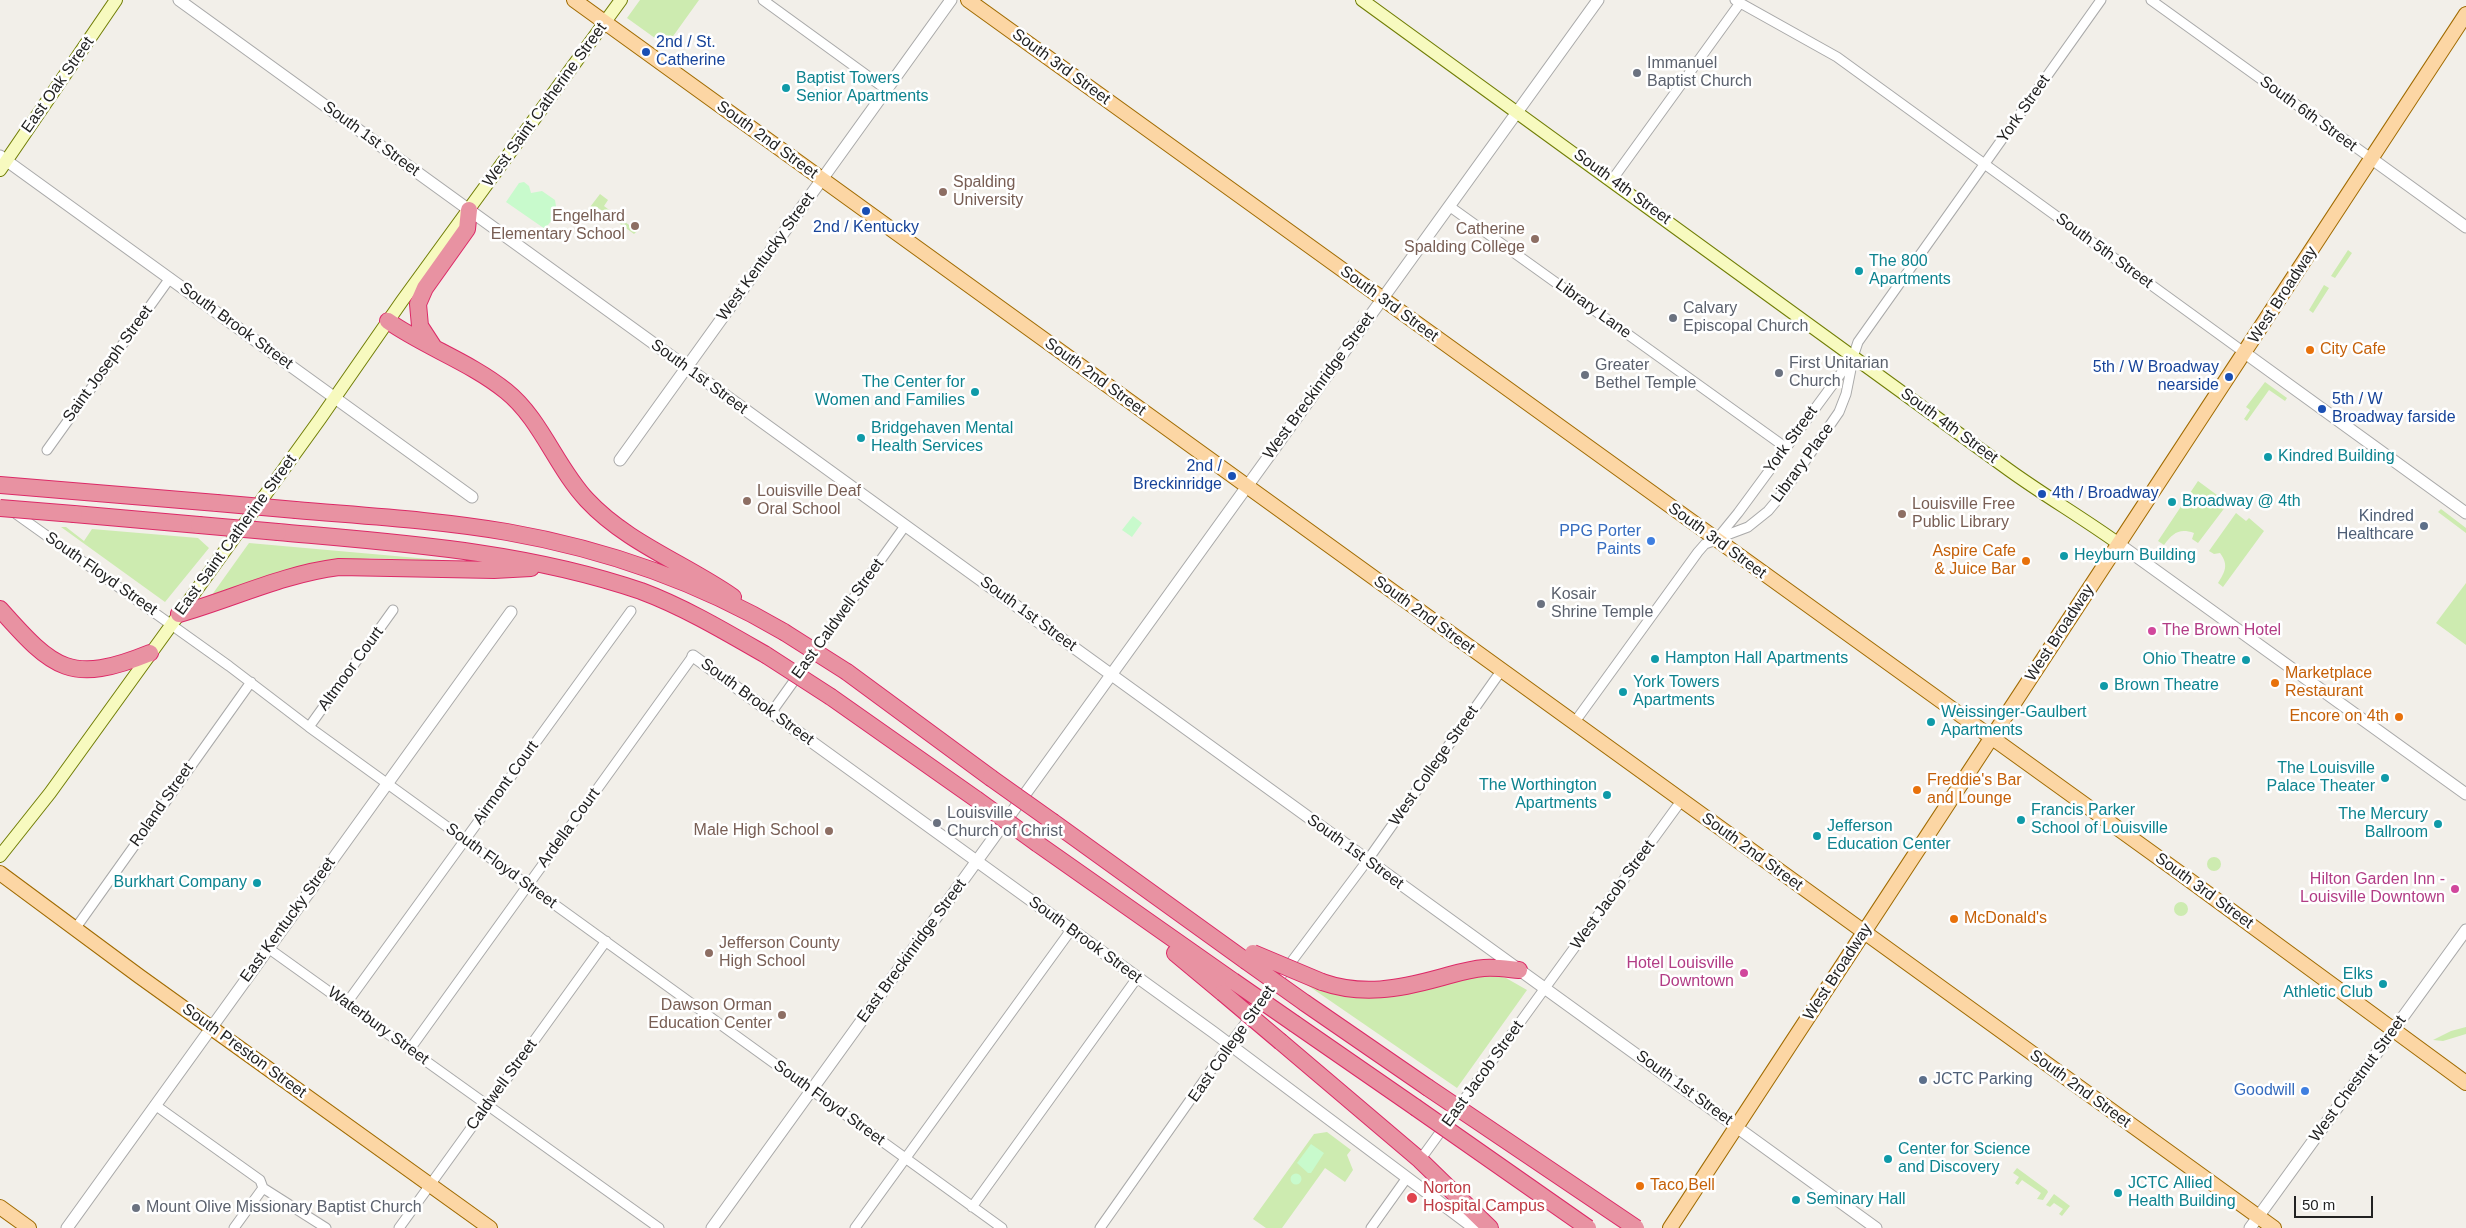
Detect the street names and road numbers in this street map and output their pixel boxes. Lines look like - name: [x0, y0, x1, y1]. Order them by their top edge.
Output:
- street label: West Saint Catherine Street: [479, 19, 611, 191]
- street label: South 3rd Street: [1008, 25, 1114, 109]
- street label: East Oak Street: [18, 33, 98, 137]
- street label: York Street: [1994, 71, 2054, 147]
- street label: South 6th Street: [2256, 72, 2360, 156]
- street label: South 2nd Street: [713, 97, 821, 183]
- street label: South 1st Street: [319, 98, 423, 180]
- street label: South 4th Street: [1570, 145, 1674, 229]
- street label: West Kentucky Street: [713, 189, 819, 325]
- street label: South 5th Street: [2052, 209, 2156, 293]
- street label: West Broadway: [2245, 243, 2321, 347]
- street label: South 3rd Street: [1336, 262, 1442, 346]
- street label: Library Lane: [1551, 275, 1635, 343]
- street label: South Brook Street: [176, 279, 296, 373]
- street label: Saint Joseph Street: [59, 302, 157, 426]
- street label: West Breckinridge Street: [1259, 309, 1379, 463]
- street label: South 2nd Street: [1041, 334, 1149, 420]
- street label: South 1st Street: [647, 336, 751, 418]
- street label: South 4th Street: [1897, 384, 2001, 468]
- street label: York Street: [1760, 403, 1822, 477]
- street label: Library Place: [1768, 420, 1838, 506]
- street label: East Saint Catherine Street: [171, 451, 301, 619]
- street label: South 3rd Street: [1664, 499, 1770, 583]
- street label: South Floyd Street: [41, 528, 161, 620]
- street label: East Caldwell Street: [788, 555, 888, 683]
- street label: South 2nd Street: [1370, 572, 1478, 658]
- street label: South 1st Street: [976, 573, 1080, 655]
- street label: West Broadway: [2022, 581, 2098, 685]
- street label: Altmoor Court: [314, 623, 388, 715]
- street label: South Brook Street: [697, 655, 817, 749]
- street label: West College Street: [1385, 702, 1483, 830]
- street label: Airmont Court: [469, 737, 543, 829]
- street label: Roland Street: [126, 759, 198, 851]
- street label: Ardella Court: [534, 785, 604, 871]
- street label: South 2nd Street: [1698, 809, 1806, 895]
- street label: South 1st Street: [1303, 811, 1407, 893]
- street label: South Floyd Street: [442, 819, 560, 913]
- street label: West Jacob Street: [1567, 837, 1659, 953]
- street label: South 3rd Street: [2151, 849, 2257, 933]
- street label: East Kentucky Street: [236, 854, 340, 986]
- street label: East Breckinridge Street: [854, 876, 970, 1026]
- street label: South Brook Street: [1025, 893, 1145, 987]
- street label: West Broadway: [1800, 920, 1876, 1024]
- street label: East College Street: [1185, 982, 1279, 1106]
- street label: Waterbury Street: [324, 983, 432, 1069]
- street label: South Preston Street: [178, 1000, 310, 1102]
- street label: West Chestnut Street: [2306, 1012, 2410, 1146]
- street label: East Jacob Street: [1438, 1017, 1528, 1131]
- street label: Caldwell Street: [463, 1036, 541, 1134]
- street label: South 2nd Street: [2026, 1046, 2134, 1132]
- street label: South 1st Street: [1632, 1047, 1736, 1129]
- street label: South Floyd Street: [770, 1056, 888, 1150]

